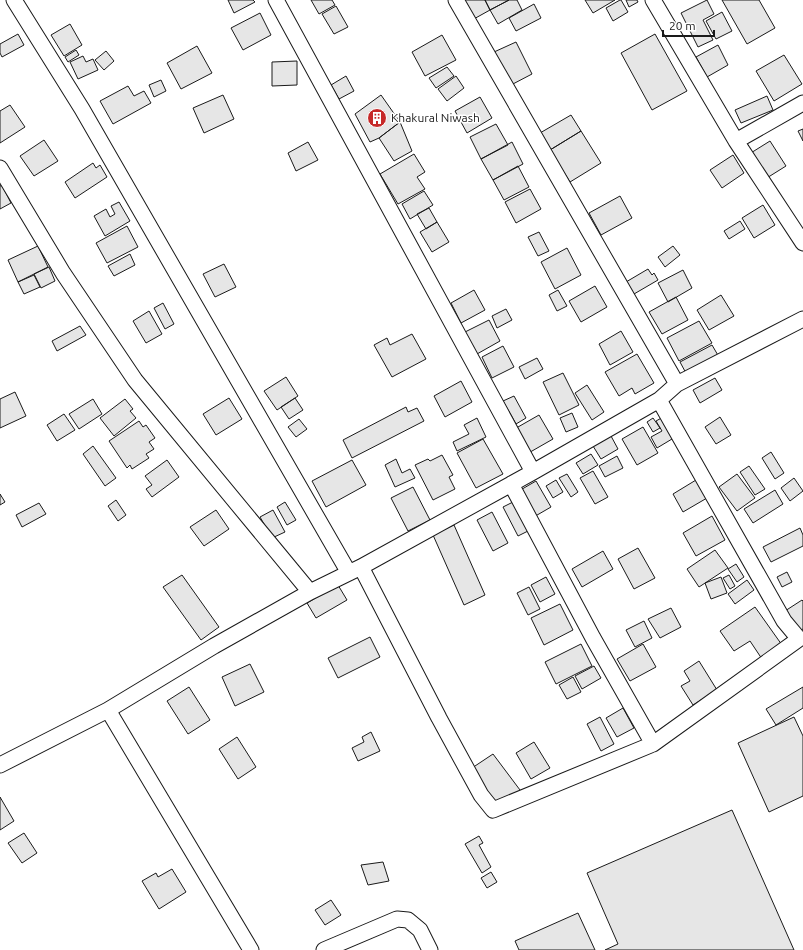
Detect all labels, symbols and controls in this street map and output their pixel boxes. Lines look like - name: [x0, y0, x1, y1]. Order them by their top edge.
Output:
- scale bar: [663, 12, 714, 38]
- text: 20 m: [669, 19, 696, 32]
- building icon: Khakural Niwash: [366, 107, 388, 129]
- place label: Khakural Niwash: [391, 111, 480, 124]

